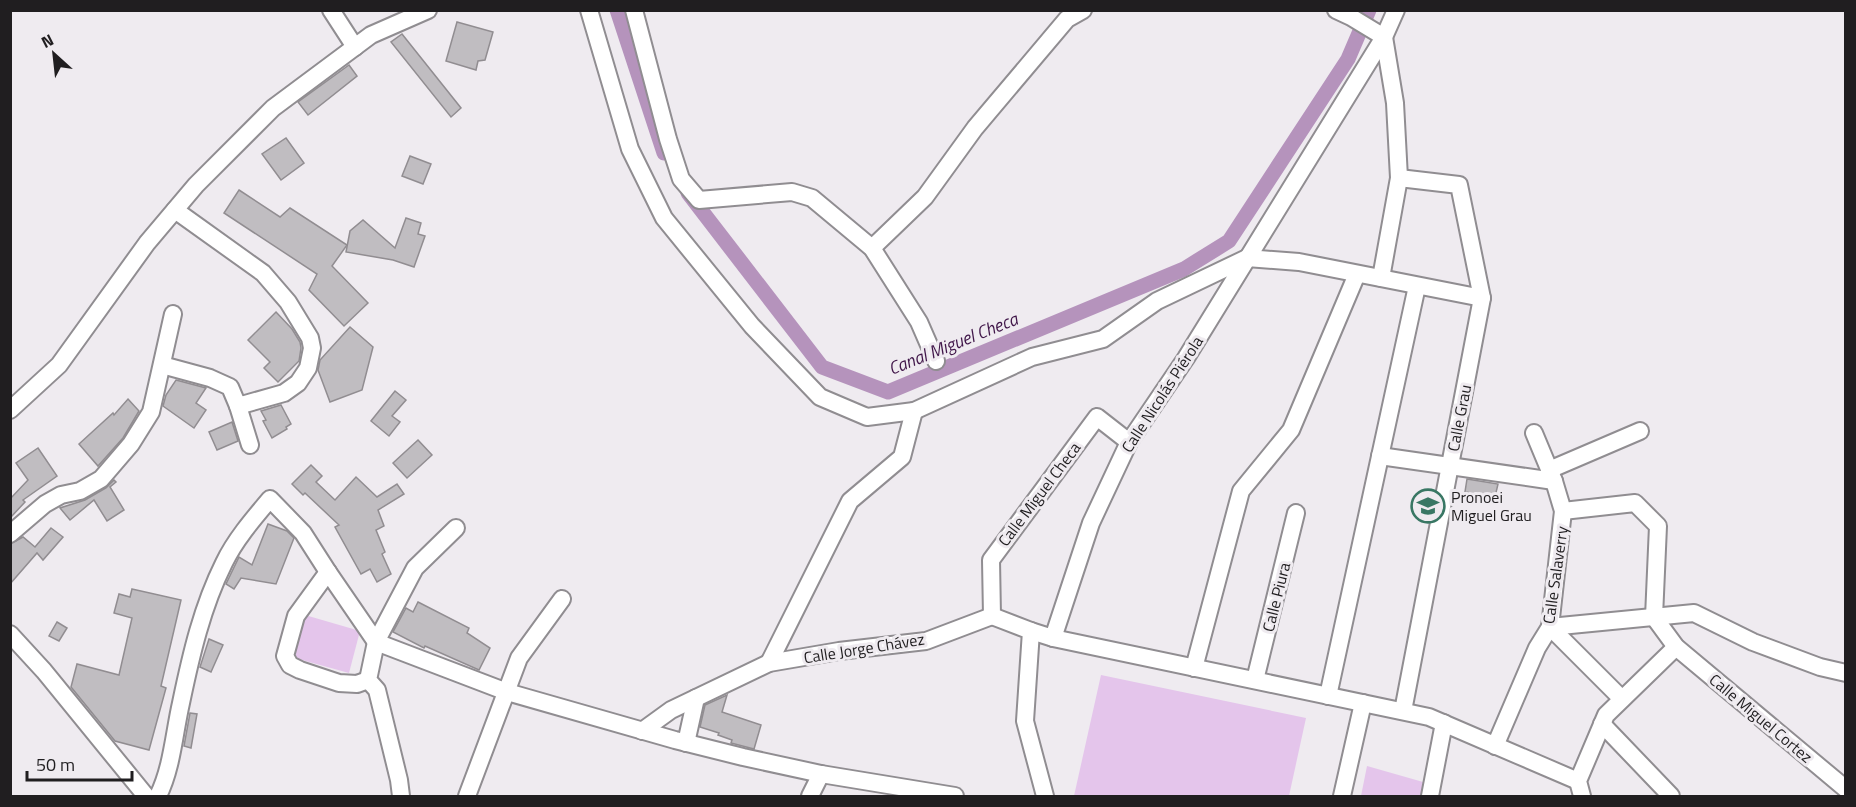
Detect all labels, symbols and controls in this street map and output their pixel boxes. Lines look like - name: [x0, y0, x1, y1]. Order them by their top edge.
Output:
- north arrow: [24, 24, 84, 84]
- text: N: [37, 27, 58, 54]
- water label: Canal Miguel Checa: [884, 305, 1023, 382]
- street label: Calle Nicolás Piérola: [1115, 331, 1209, 457]
- street label: Calle Grau: [1441, 383, 1477, 453]
- street label: Calle Miguel Checa: [992, 437, 1086, 551]
- place label: Pronoei Miguel Grau: [1451, 485, 1532, 527]
- school or university icon: Pronoei Miguel Grau: [1410, 488, 1446, 524]
- street label: Calle Salaverry: [1536, 524, 1574, 625]
- street label: Calle Piura: [1256, 560, 1296, 634]
- street label: Calle Jorge Chávez: [802, 627, 926, 669]
- street label: Calle Miguel Cortez: [1704, 668, 1818, 768]
- scale bar: [27, 744, 132, 782]
- text: 50 m: [36, 751, 75, 778]

